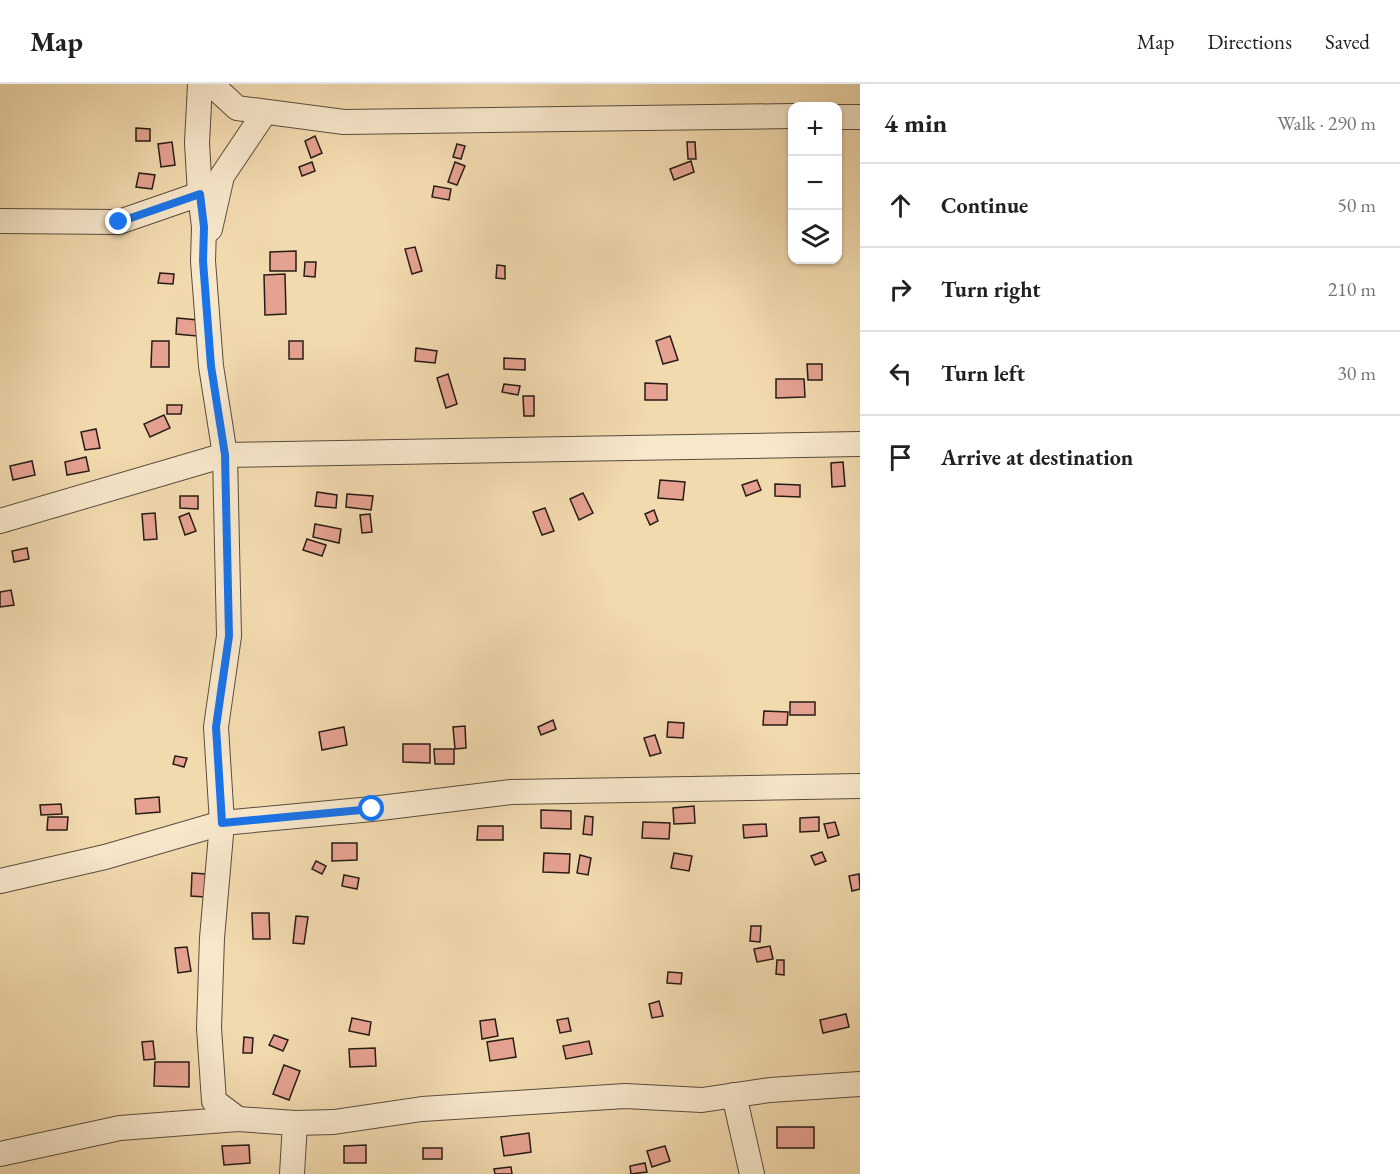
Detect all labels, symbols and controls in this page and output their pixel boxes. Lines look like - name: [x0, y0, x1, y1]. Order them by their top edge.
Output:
- text: Map: [30, 23, 83, 59]
- text: Map: [1137, 28, 1174, 55]
- text: Directions: [1207, 28, 1292, 55]
- text: Saved: [1325, 28, 1370, 55]
- map controls: [788, 102, 842, 264]
- button: +: [788, 102, 842, 156]
- text: 4 min: [884, 106, 947, 140]
- text: Walk · 290 m: [1277, 110, 1376, 136]
- button: −: [788, 156, 842, 210]
- icon: ahead: [884, 189, 917, 222]
- text: Continue: [941, 191, 1028, 220]
- text: 50 m: [1337, 192, 1376, 218]
- route end: [105, 208, 131, 234]
- button: layers: [788, 210, 842, 264]
- icon: right: [884, 273, 917, 306]
- text: Turn right: [941, 275, 1040, 304]
- text: 210 m: [1328, 276, 1376, 302]
- icon: left: [884, 357, 917, 390]
- text: Turn left: [941, 359, 1025, 388]
- text: 30 m: [1337, 360, 1376, 386]
- icon: arrive: [884, 441, 917, 474]
- text: Arrive at destination: [941, 443, 1133, 472]
- route start: [358, 795, 384, 821]

